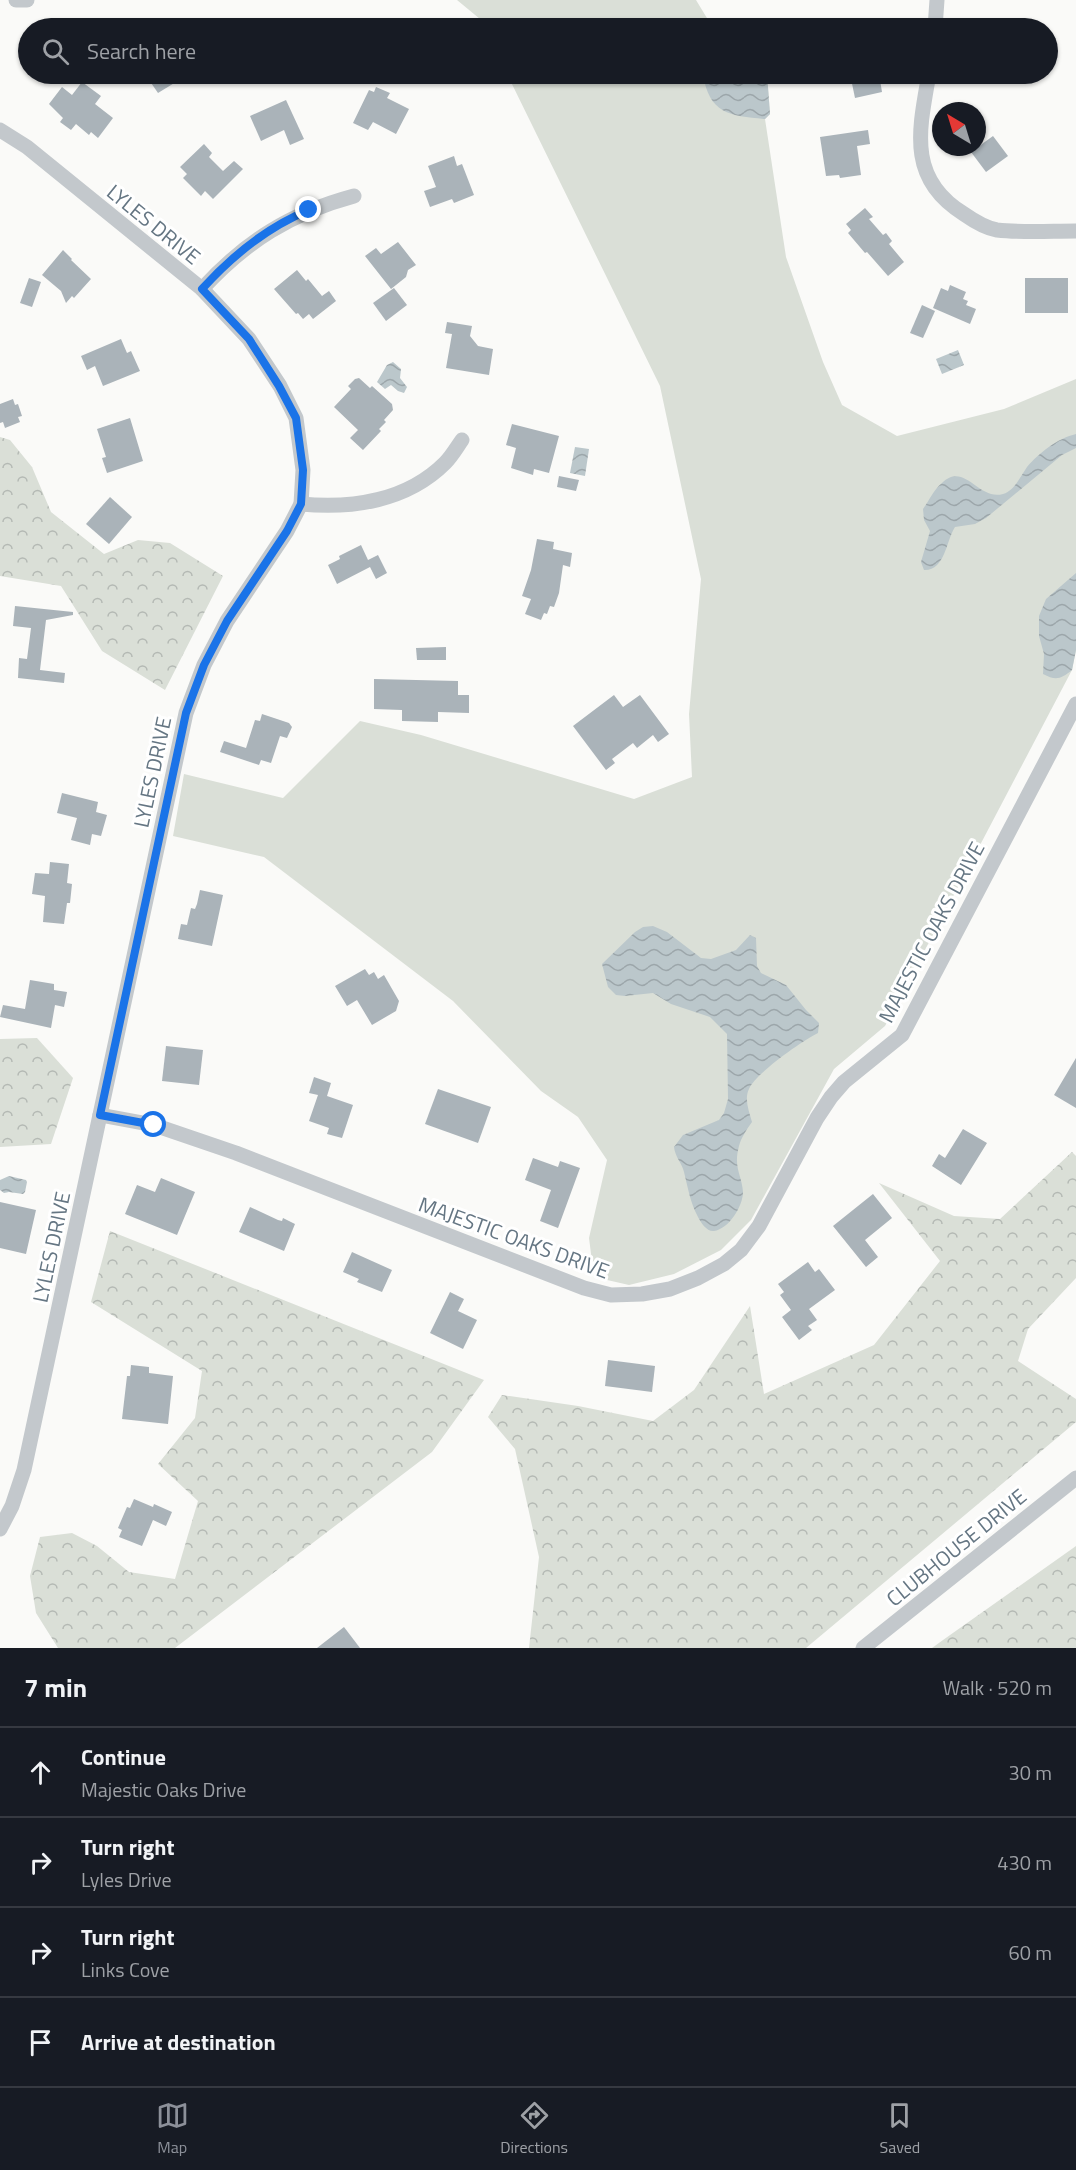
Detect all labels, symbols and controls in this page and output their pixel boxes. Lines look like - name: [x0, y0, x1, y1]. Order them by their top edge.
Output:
- search box: [18, 18, 1058, 84]
- text: Search here: [87, 34, 196, 68]
- icon: search: [39, 35, 72, 68]
- north arrow: [932, 102, 986, 156]
- street label: LYLES DRIVE: [100, 176, 208, 272]
- route end: [295, 196, 321, 222]
- street label: LYLES DRIVE: [125, 714, 179, 830]
- street label: MAJESTIC OAKS DRIVE: [870, 836, 992, 1028]
- route start: [140, 1111, 166, 1137]
- street label: MAJESTIC OAKS DRIVE: [414, 1188, 614, 1286]
- street label: LYLES DRIVE: [24, 1189, 78, 1305]
- street label: CLUBHOUSE DRIVE: [879, 1480, 1033, 1614]
- text: 7 min: [24, 1668, 87, 1707]
- text: Walk · 520 m: [943, 1672, 1052, 1703]
- text: Continue: [81, 1740, 166, 1774]
- icon: ahead: [24, 1756, 57, 1789]
- text: 30 m: [1008, 1757, 1052, 1788]
- text: Majestic Oaks Drive: [81, 1774, 246, 1805]
- text: Turn right: [81, 1830, 175, 1864]
- icon: right: [24, 1846, 57, 1879]
- text: 430 m: [997, 1847, 1052, 1878]
- text: Lyles Drive: [81, 1864, 171, 1895]
- text: Turn right: [81, 1920, 175, 1954]
- icon: right: [24, 1936, 57, 1969]
- text: 60 m: [1008, 1937, 1052, 1968]
- text: Links Cove: [81, 1954, 170, 1985]
- text: Arrive at destination: [81, 2025, 276, 2059]
- icon: arrive: [24, 2026, 57, 2059]
- tab: Map: [156, 2099, 189, 2159]
- tab: Directions: [500, 2099, 568, 2159]
- tab: Saved: [880, 2099, 920, 2159]

